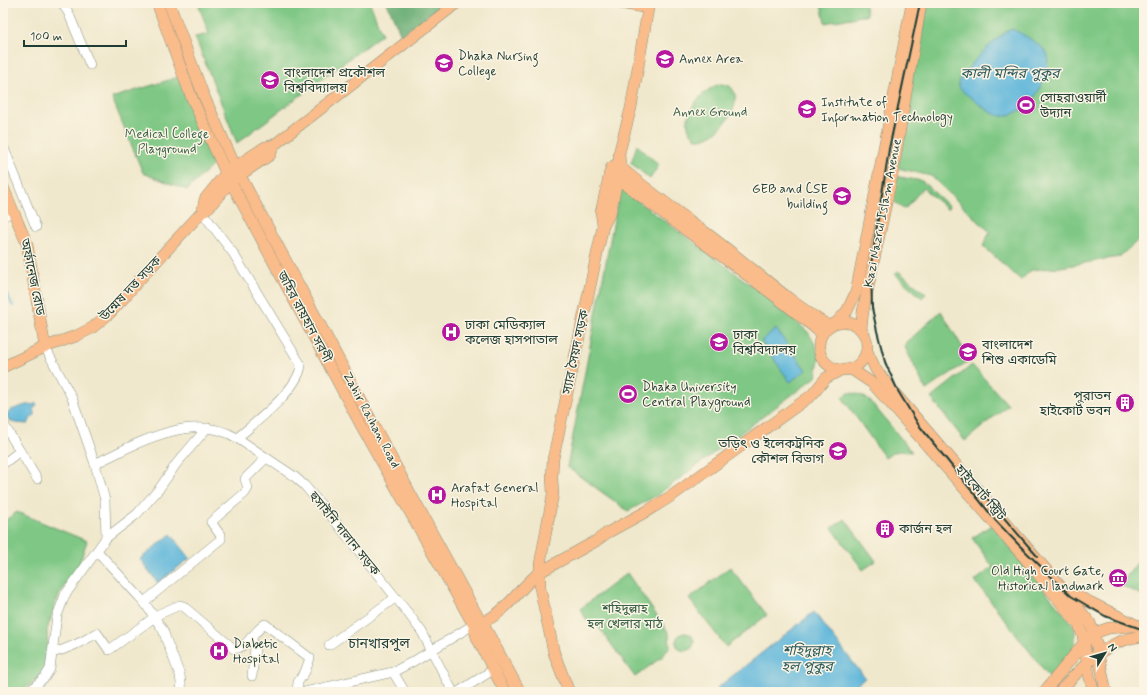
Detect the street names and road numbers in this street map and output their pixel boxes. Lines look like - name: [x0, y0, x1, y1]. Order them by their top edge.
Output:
- street label: Kazi Nazrul Islam Avenue: [860, 137, 906, 289]
- street label: অর্ফানেজ রোড: [15, 236, 49, 318]
- street label: উন্মেষ দত্ত সড়ক: [96, 252, 166, 326]
- street label: জহির রায়হান সরণী: [272, 267, 336, 366]
- street label: স্যার সৈয়দ সড়ক: [559, 308, 593, 397]
- street label: Zahir Raihan Road: [338, 369, 404, 471]
- street label: হাইকোর্ট স্ট্রিট: [950, 461, 1010, 525]
- street label: হুসাইনি দালান সড়ক: [304, 488, 383, 580]

